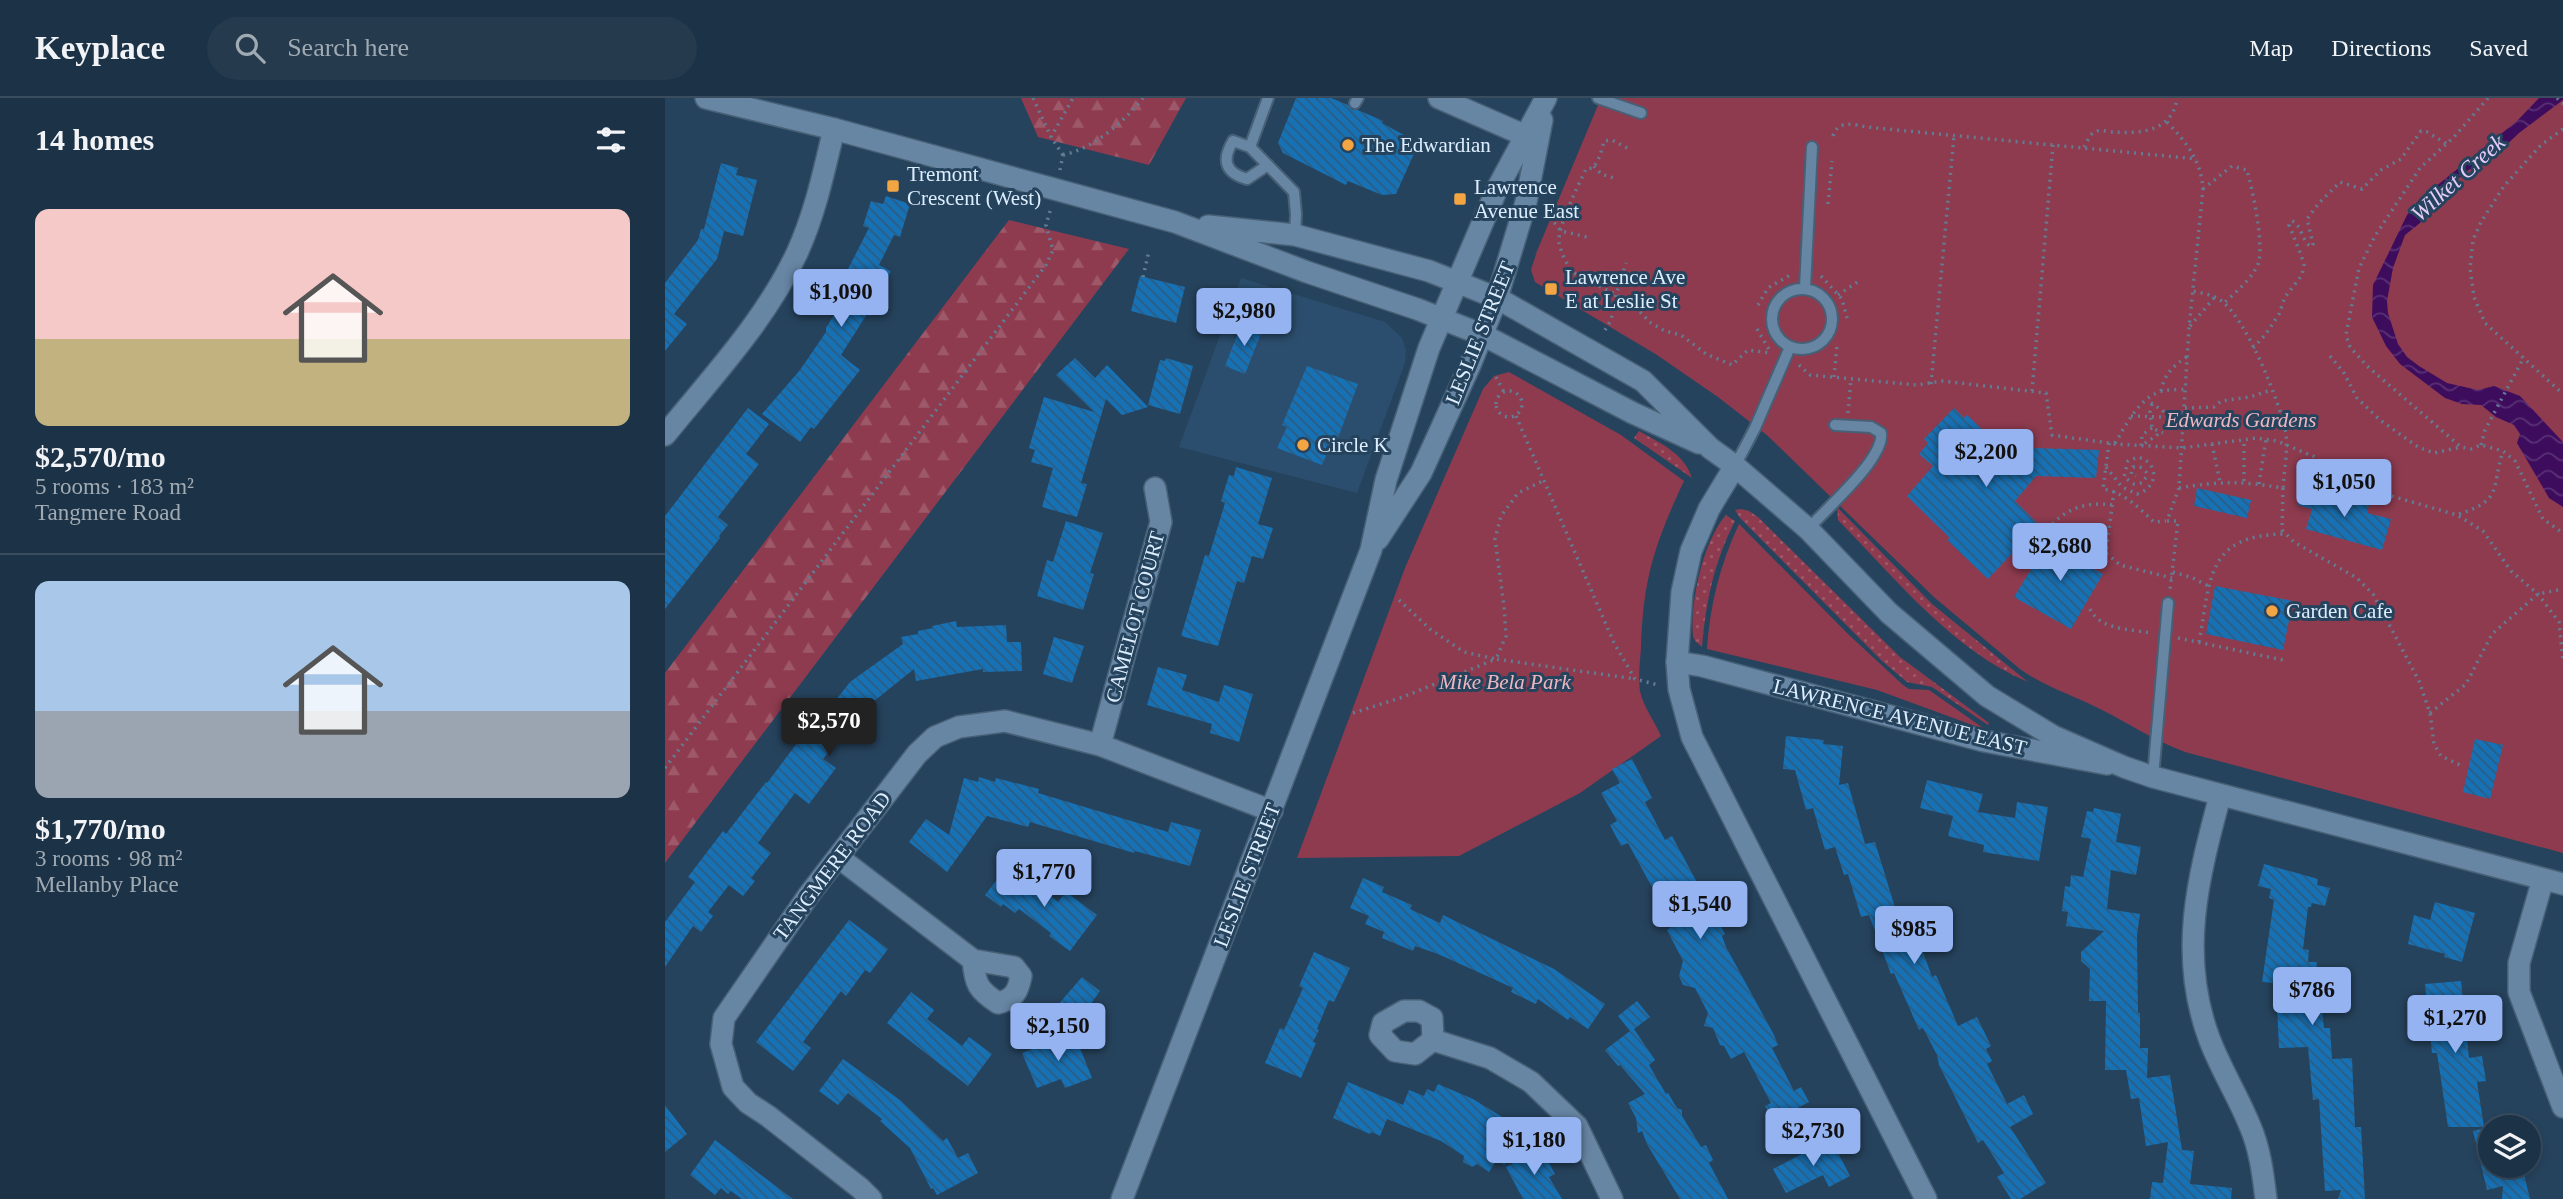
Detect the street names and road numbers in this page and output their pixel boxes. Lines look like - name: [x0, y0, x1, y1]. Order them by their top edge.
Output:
- street label: LESLIE STREET: [1440, 258, 1520, 408]
- street label: CAMELOT COURT: [1101, 529, 1169, 705]
- street label: LAWRENCE AVENUE EAST: [1771, 674, 2029, 760]
- street label: TANGMERE ROAD: [768, 787, 896, 945]
- street label: LESLIE STREET: [1209, 799, 1286, 950]

